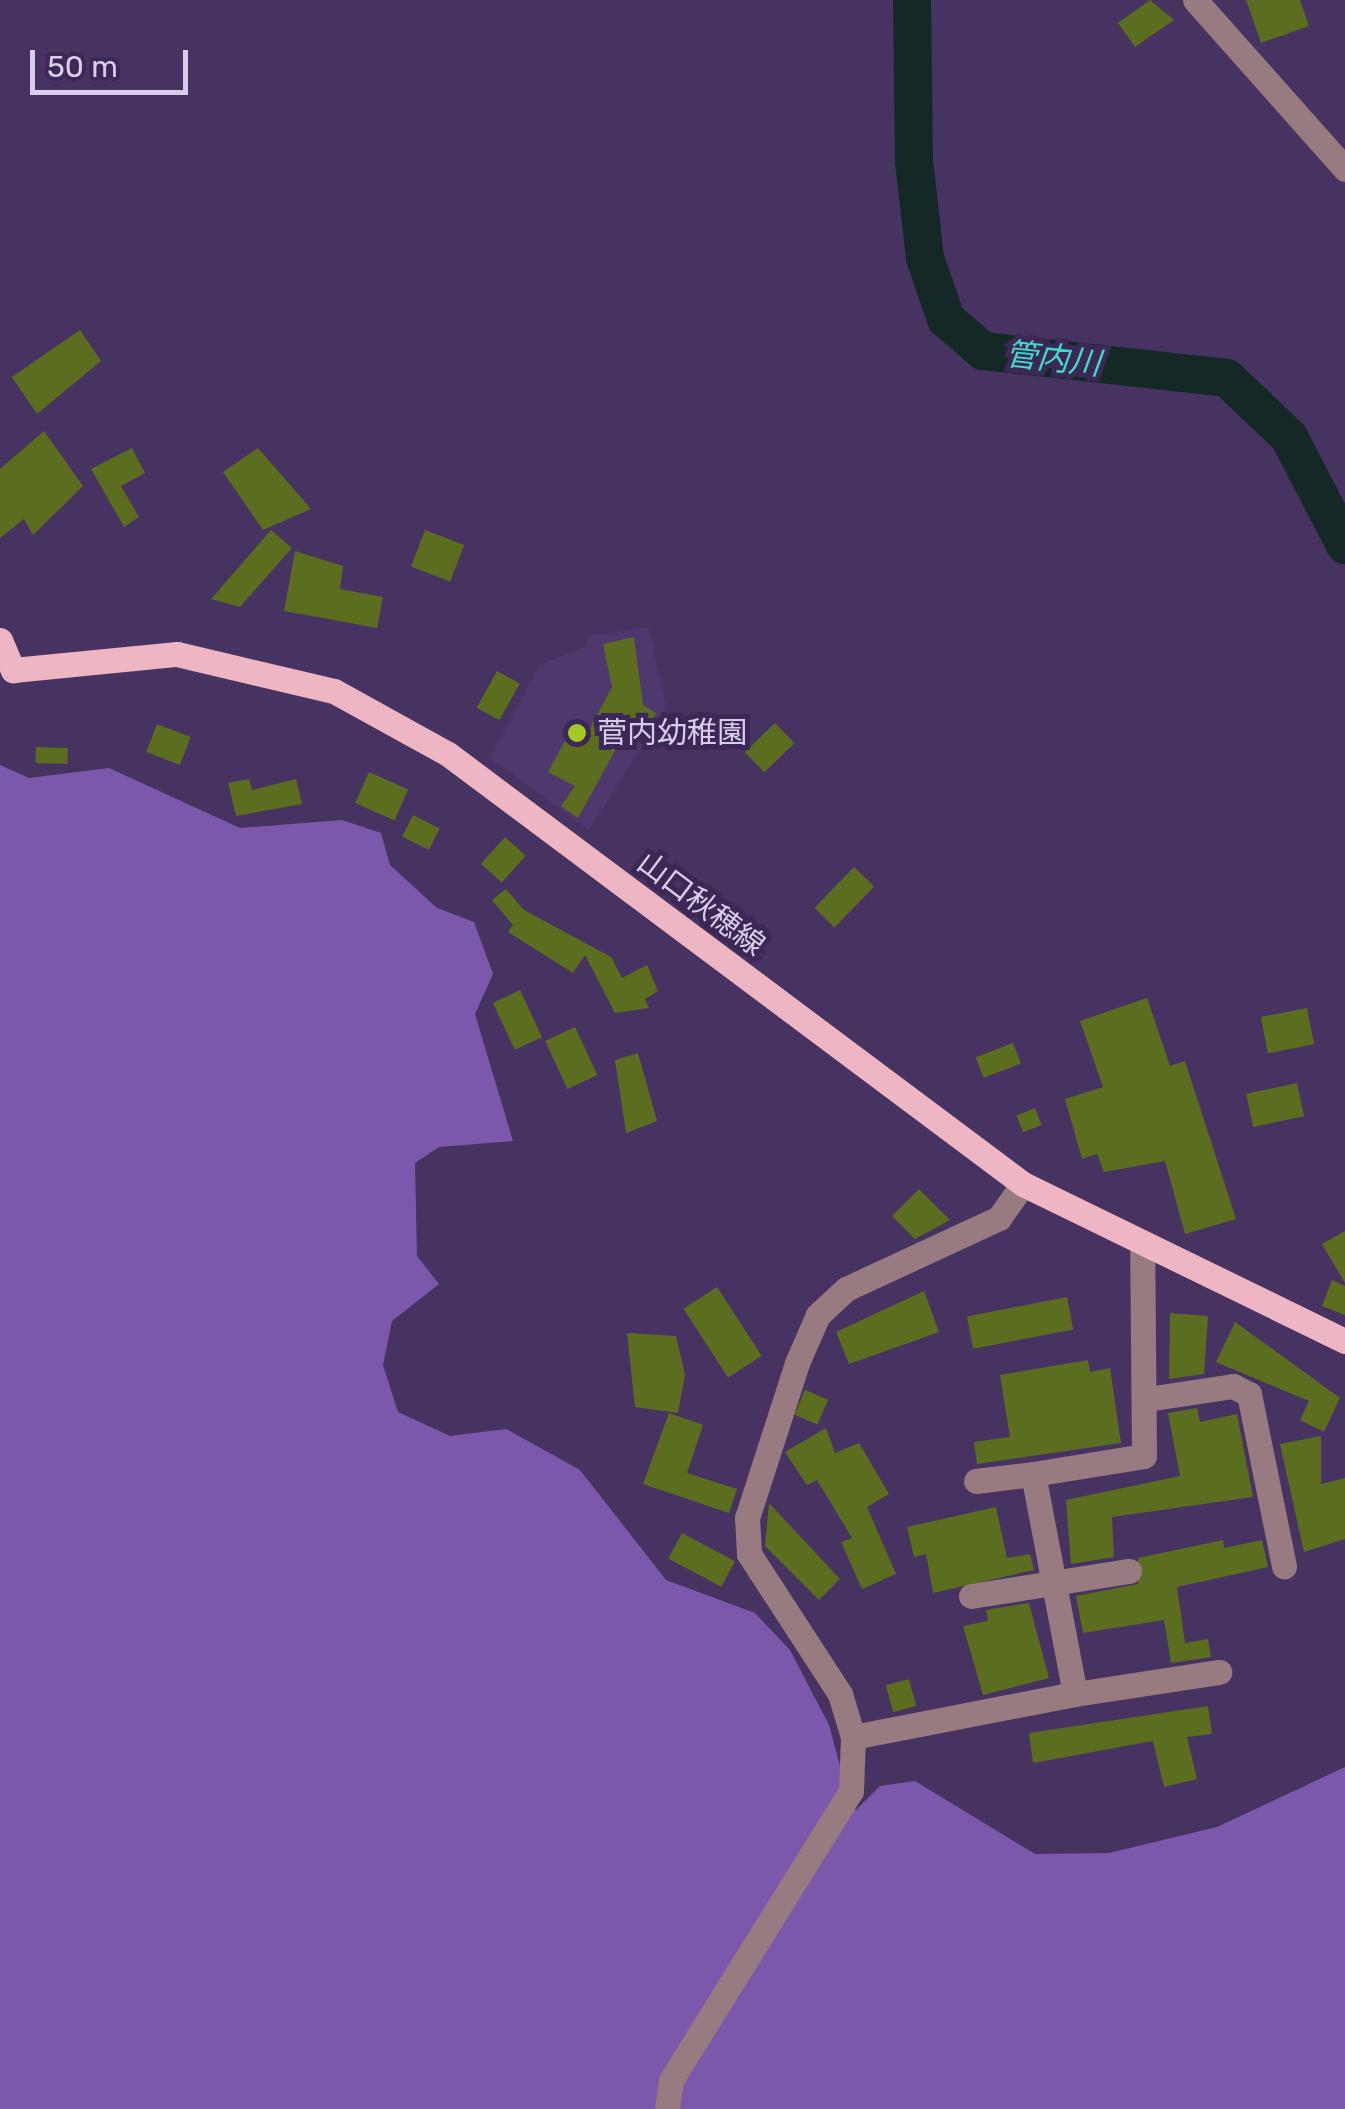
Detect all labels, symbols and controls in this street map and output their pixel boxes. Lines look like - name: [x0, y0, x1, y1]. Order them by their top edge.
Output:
- scale bar: [35, 30, 192, 92]
- text: 50 m: [47, 49, 118, 85]
- water label: 管内川: [1003, 335, 1103, 383]
- place label: 菅内幼稚園: [597, 715, 747, 751]
- marker: 菅内幼稚園: [566, 722, 588, 744]
- street label: 山口秋穂線: [630, 844, 772, 964]

